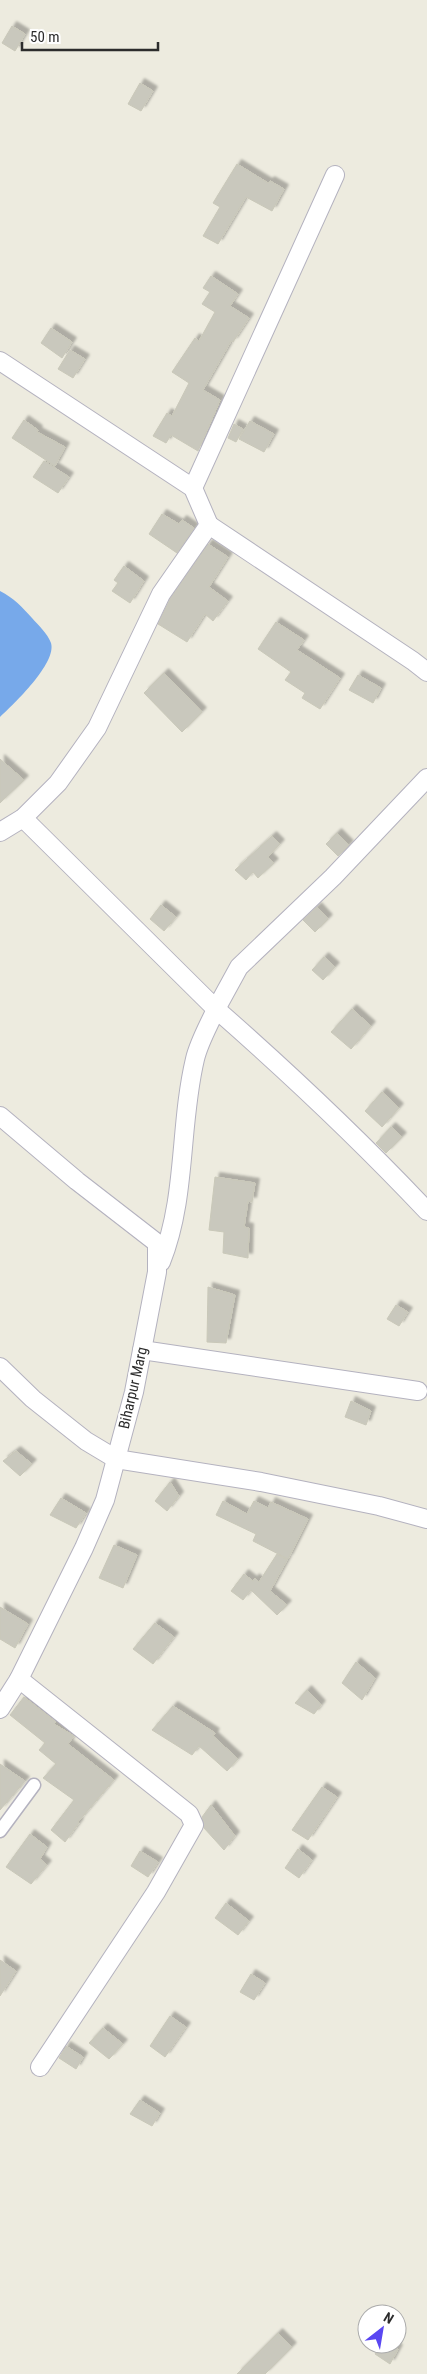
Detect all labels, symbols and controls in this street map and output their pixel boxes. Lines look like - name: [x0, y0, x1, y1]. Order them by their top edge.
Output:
- scale bar: [22, 20, 159, 52]
- text: 50 m: [30, 28, 60, 46]
- street label: Biharpur Marg: [115, 1345, 151, 1431]
- north arrow: [357, 2304, 407, 2354]
- text: N: [381, 2309, 396, 2327]

